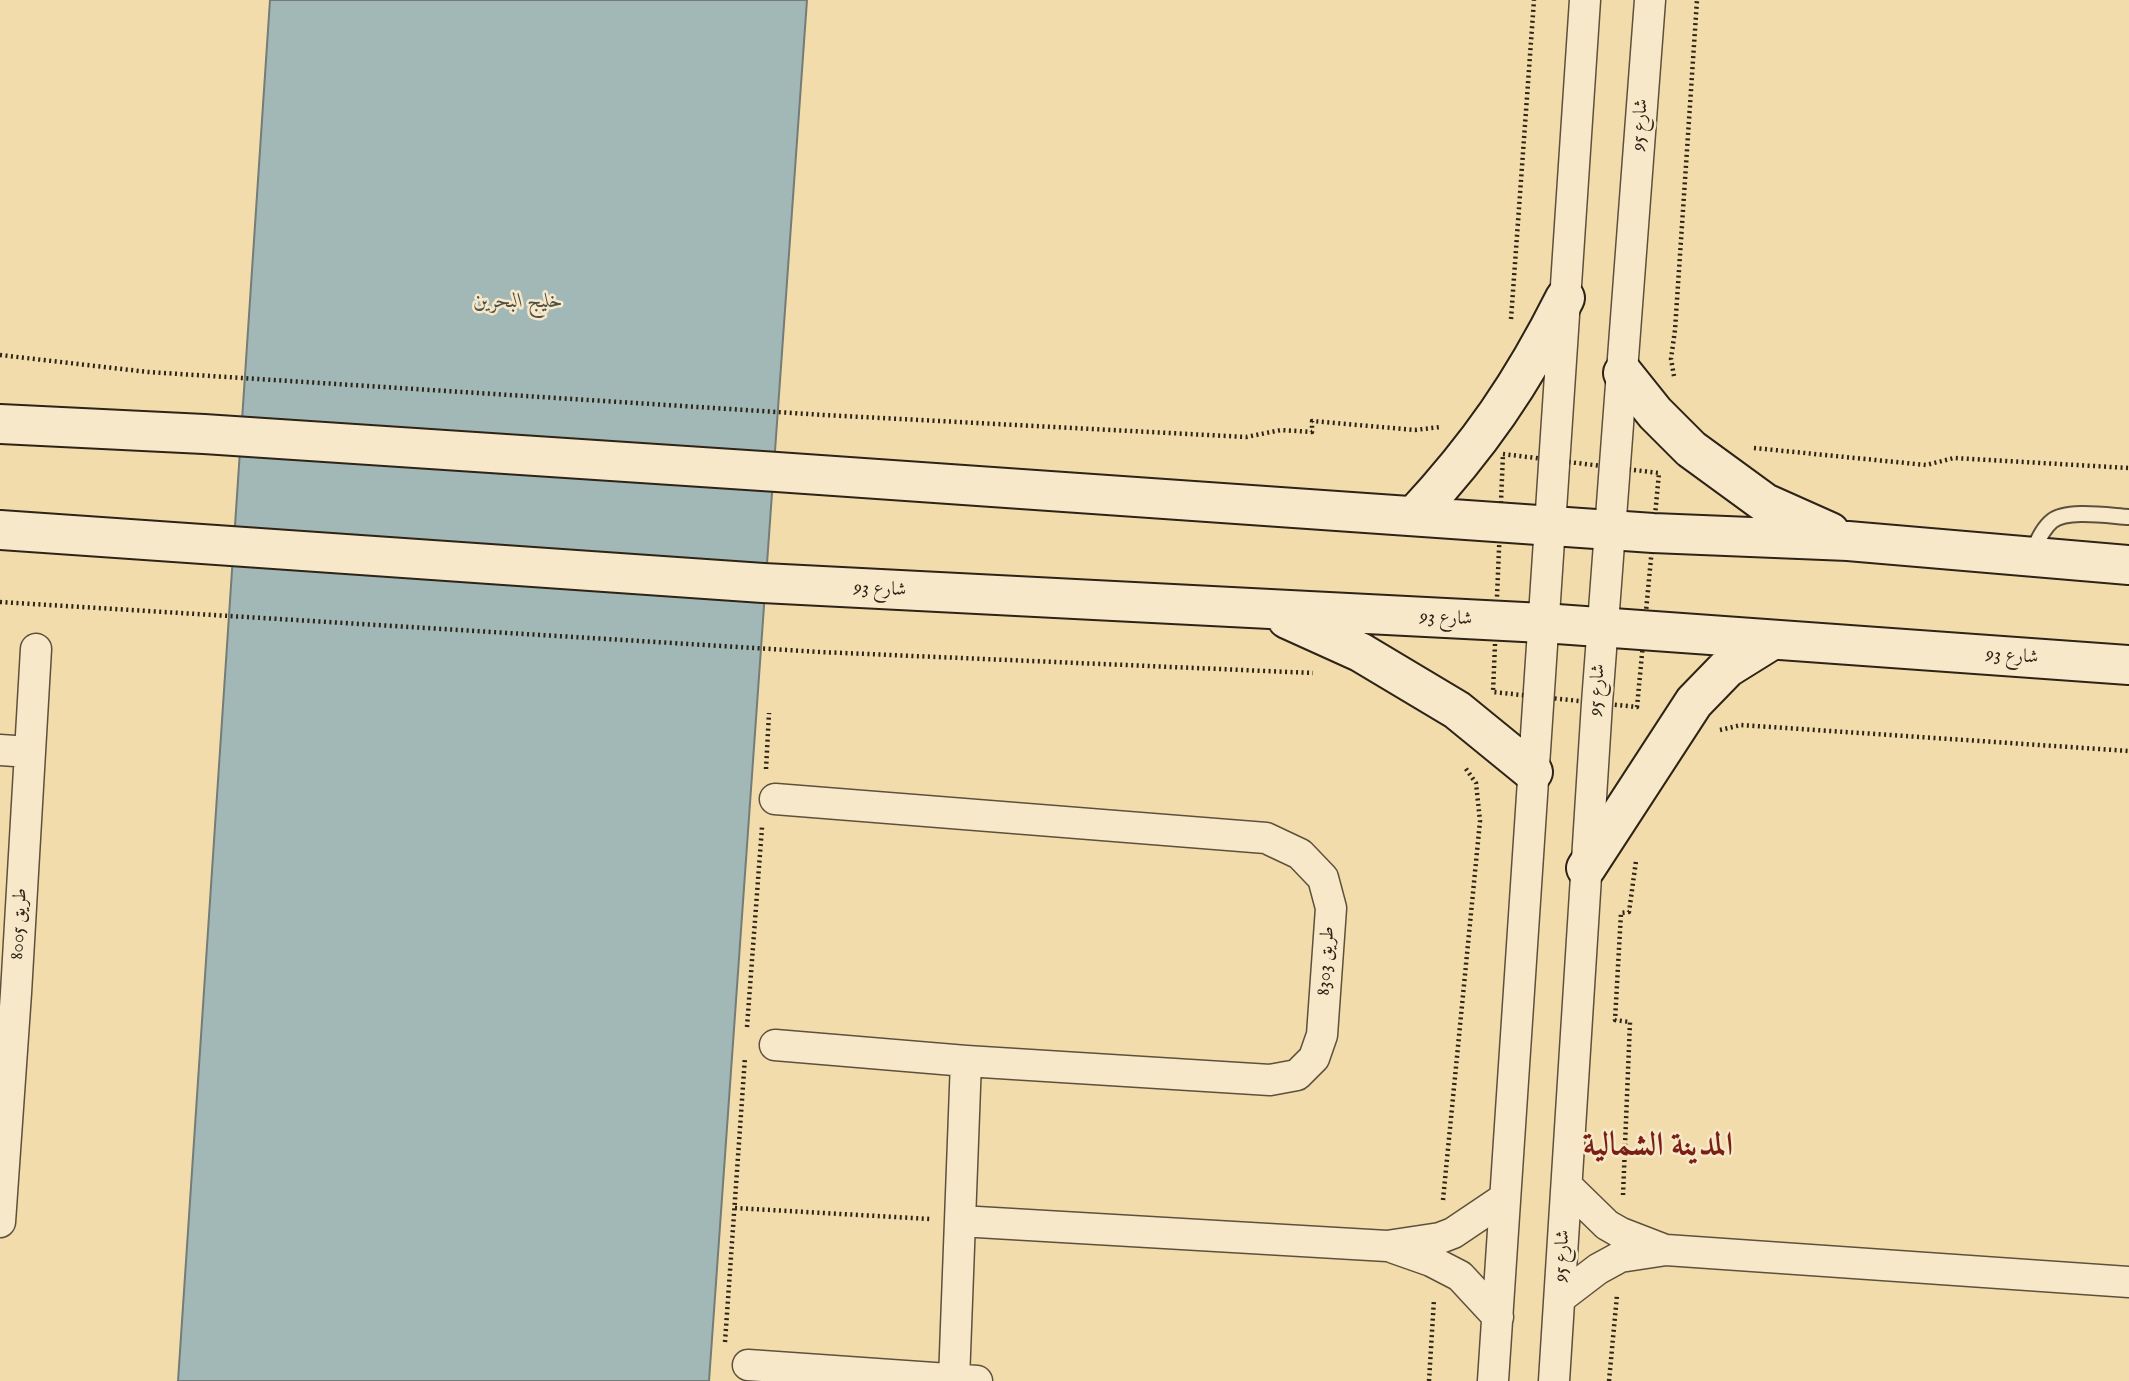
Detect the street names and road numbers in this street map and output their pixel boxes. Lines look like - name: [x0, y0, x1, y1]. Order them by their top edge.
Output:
- street label: شارع 95: [1628, 98, 1654, 152]
- street label: شارع 93: [853, 577, 907, 603]
- street label: شارع 93: [1419, 606, 1473, 632]
- street label: شارع 93: [1985, 644, 2039, 670]
- street label: شارع 95: [1585, 663, 1611, 717]
- street label: طريق 8005: [7, 888, 33, 960]
- street label: طريق 8303: [1313, 925, 1341, 997]
- street label: شارع 95: [1550, 1229, 1576, 1283]

